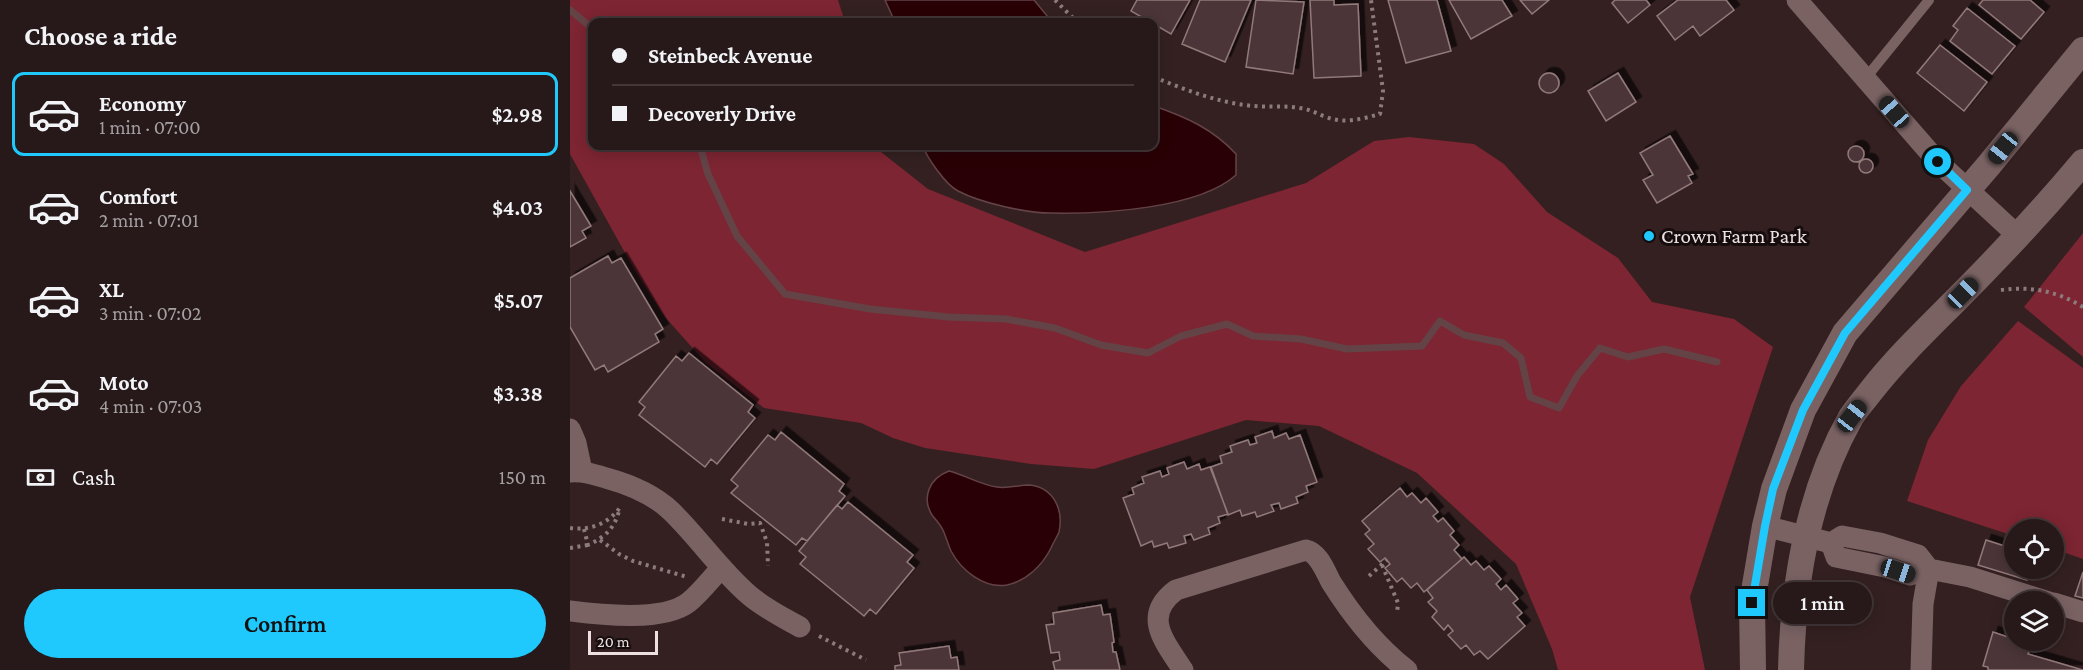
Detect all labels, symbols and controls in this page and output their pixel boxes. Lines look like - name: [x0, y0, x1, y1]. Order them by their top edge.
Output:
- text: Choose a ride: [24, 21, 177, 51]
- text: Steinbeck Avenue: [648, 43, 812, 68]
- icon: car: [27, 87, 81, 141]
- text: Economy: [99, 91, 186, 116]
- car: [1875, 93, 1913, 131]
- text: Decoverly Drive: [648, 101, 796, 126]
- text: $2.98: [492, 102, 543, 127]
- text: 1 min · 07:00: [99, 116, 201, 138]
- car: [1985, 128, 2021, 168]
- route start: [1924, 148, 1951, 175]
- icon: car: [27, 180, 81, 234]
- text: Comfort: [99, 184, 177, 209]
- text: $4.03: [492, 195, 543, 220]
- text: 2 min · 07:01: [99, 209, 199, 231]
- place label: Crown Farm Park: [1661, 224, 1807, 248]
- marker: Crown Farm Park: [1642, 229, 1656, 243]
- icon: car: [27, 273, 81, 327]
- car: [1944, 274, 1982, 312]
- text: XL: [99, 277, 124, 302]
- text: $5.07: [494, 288, 543, 313]
- text: 3 min · 07:02: [99, 302, 202, 324]
- icon: car: [27, 366, 81, 420]
- text: Moto: [99, 370, 149, 395]
- text: $3.38: [493, 381, 543, 406]
- text: 4 min · 07:03: [99, 395, 202, 417]
- car: [1834, 396, 1870, 436]
- icon: cash: [24, 461, 57, 494]
- text: Cash: [72, 465, 116, 490]
- text: 150 m: [499, 466, 546, 488]
- map controls: [2004, 519, 2064, 651]
- button: locate: [2004, 519, 2064, 579]
- car: [1878, 557, 1918, 585]
- callout: 1 min: [1773, 582, 1872, 624]
- button: Confirm: [24, 589, 546, 658]
- route end: [1738, 589, 1765, 616]
- button: layers: [2004, 591, 2064, 651]
- text: 1 min: [1800, 592, 1845, 614]
- scale bar: [588, 628, 658, 656]
- text: 20 m: [597, 633, 630, 650]

